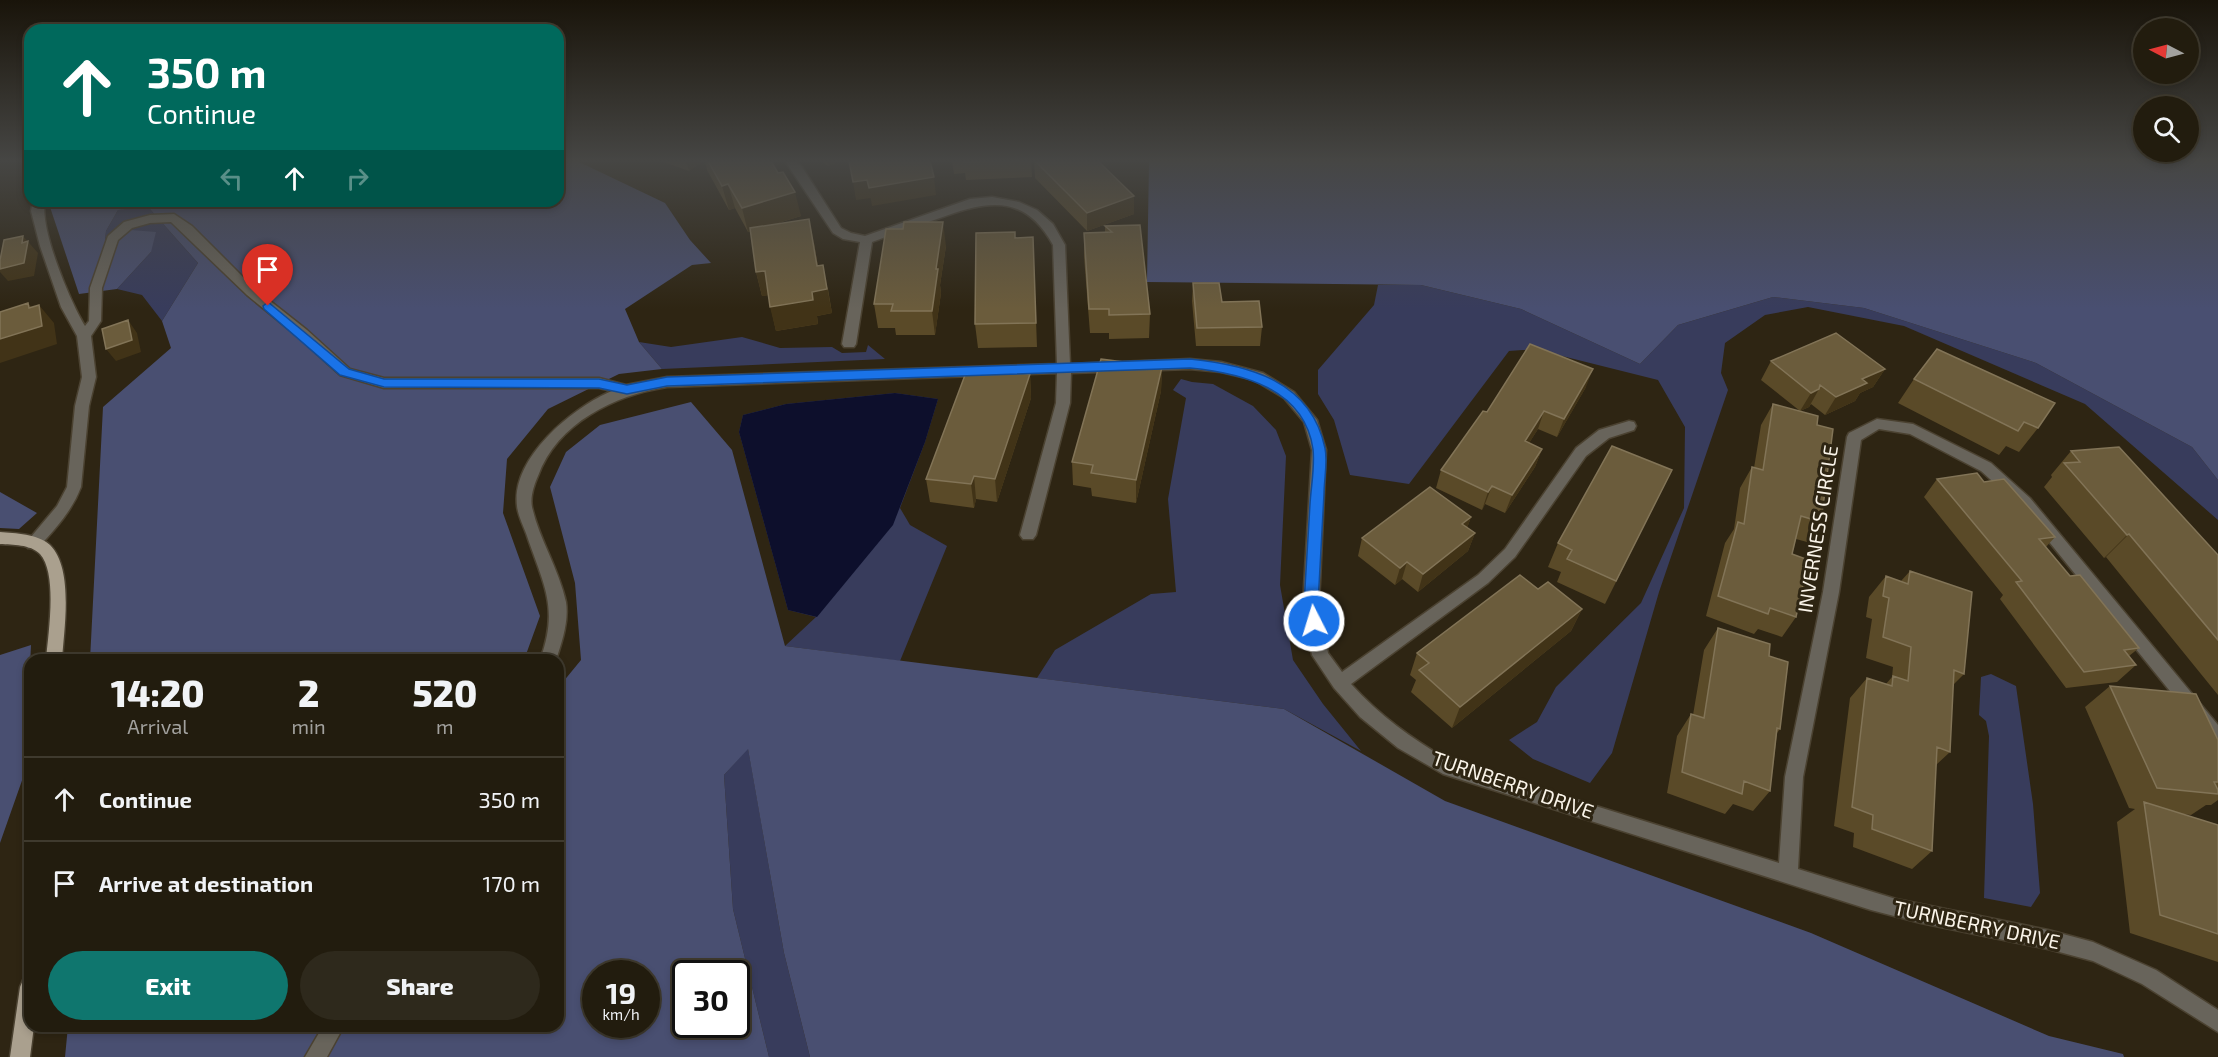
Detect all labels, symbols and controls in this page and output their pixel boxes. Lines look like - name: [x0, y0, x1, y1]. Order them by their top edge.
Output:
- north arrow: [2133, 18, 2199, 84]
- map controls: [2133, 18, 2199, 162]
- text: 350 m: [147, 46, 267, 96]
- icon: ahead: [48, 48, 126, 126]
- button: search: [2133, 96, 2199, 162]
- text: Continue: [147, 97, 256, 129]
- icon: left: [215, 162, 248, 195]
- icon: ahead: [278, 162, 311, 195]
- icon: right: [341, 162, 374, 195]
- pin: [242, 244, 293, 306]
- icon: arrive: [251, 253, 284, 286]
- street label: INVERNESS CIRCLE: [1792, 443, 1842, 614]
- position arrow: [1282, 589, 1346, 653]
- text: 14:20: [111, 671, 205, 714]
- text: 2: [298, 671, 319, 714]
- text: 520: [412, 671, 477, 714]
- text: Arrival: [127, 714, 188, 738]
- text: min: [291, 714, 326, 738]
- text: m: [436, 714, 454, 738]
- street label: TURNBERRY DRIVE: [1429, 745, 1597, 823]
- icon: ahead: [48, 783, 81, 816]
- text: Continue: [99, 786, 192, 812]
- text: 350 m: [479, 786, 540, 812]
- icon: arrive: [48, 867, 81, 900]
- text: Arrive at destination: [99, 870, 313, 896]
- text: 170 m: [483, 870, 540, 896]
- street label: TURNBERRY DRIVE: [1892, 895, 2062, 953]
- button: Exit: [48, 951, 288, 1020]
- button: Share: [300, 951, 540, 1020]
- speed limit sign: 30: [672, 960, 750, 1038]
- text: 19: [606, 974, 636, 1010]
- text: km/h: [602, 1005, 640, 1023]

